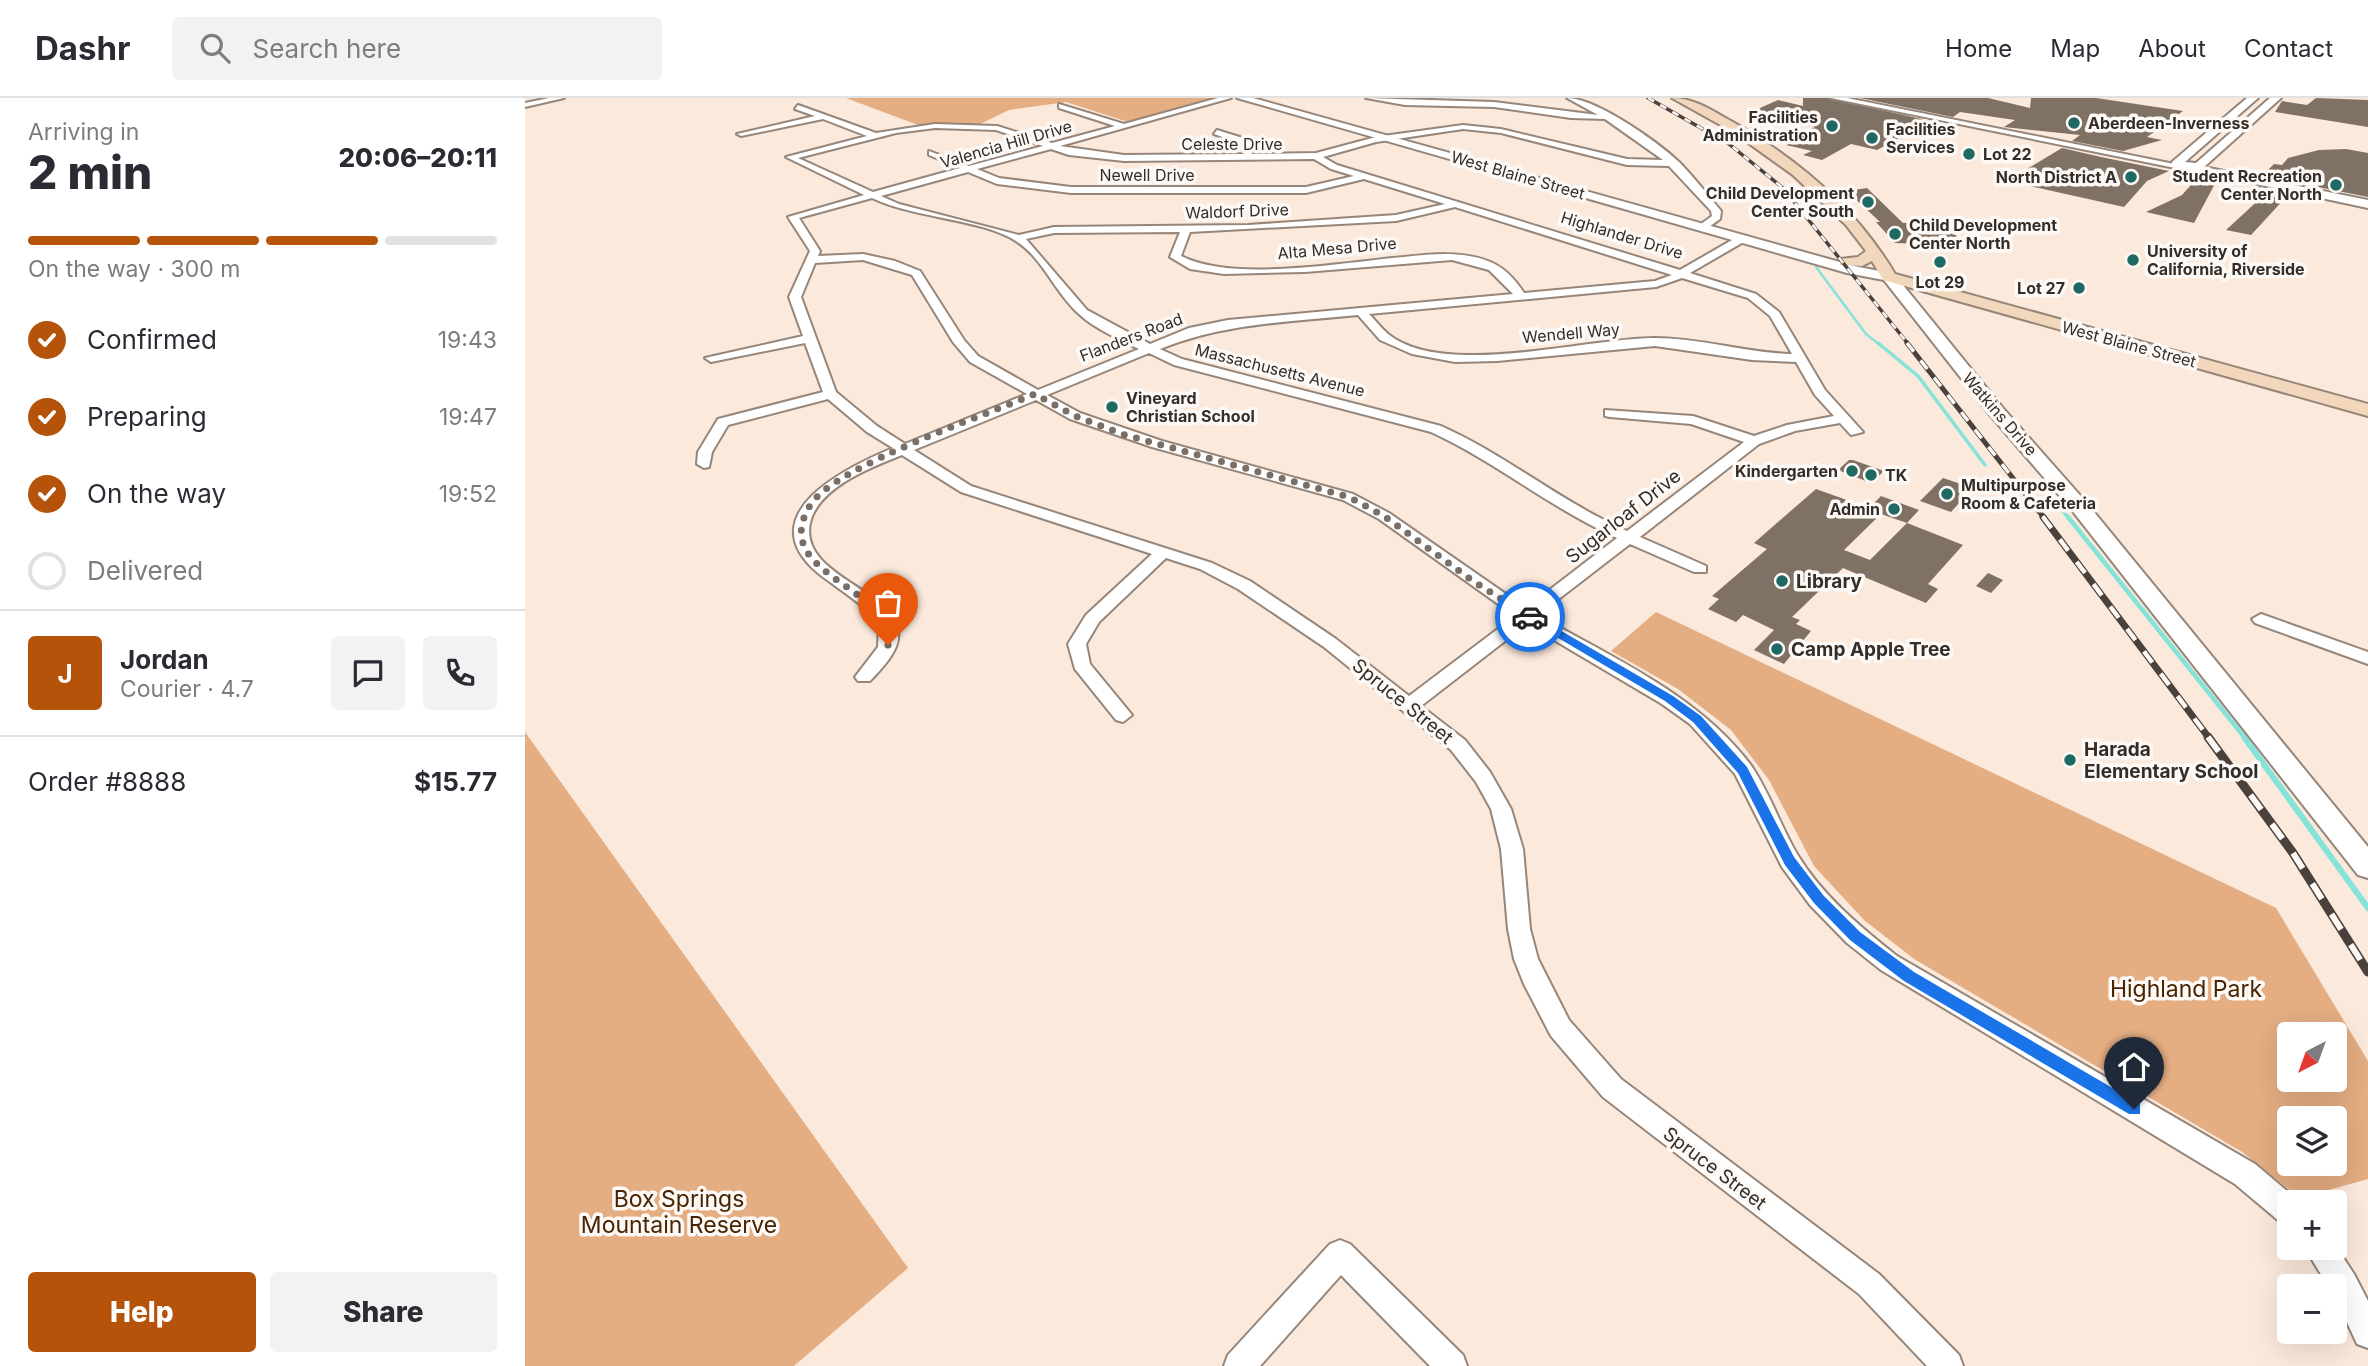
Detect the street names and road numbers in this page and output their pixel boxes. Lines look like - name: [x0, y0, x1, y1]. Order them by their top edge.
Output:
- street label: Valencia Hill Drive: [938, 116, 1074, 172]
- street label: Celeste Drive: [1181, 134, 1283, 154]
- street label: West Blaine Street: [1449, 146, 1587, 204]
- street label: Newell Drive: [1099, 165, 1195, 185]
- street label: Waldorf Drive: [1185, 199, 1289, 223]
- street label: Highlander Drive: [1558, 207, 1686, 263]
- street label: Alta Mesa Drive: [1277, 233, 1397, 263]
- street label: Flanders Road: [1077, 308, 1185, 366]
- street label: West Blaine Street: [2060, 316, 2198, 372]
- street label: Wendell Way: [1521, 319, 1621, 347]
- street label: Massachusetts Avenue: [1193, 339, 1367, 401]
- street label: Watkins Drive: [1958, 368, 2042, 460]
- street label: Sugarloaf Drive: [1561, 464, 1685, 568]
- street label: Spruce Street: [1348, 654, 1458, 749]
- street label: Spruce Street: [1659, 1122, 1771, 1215]

